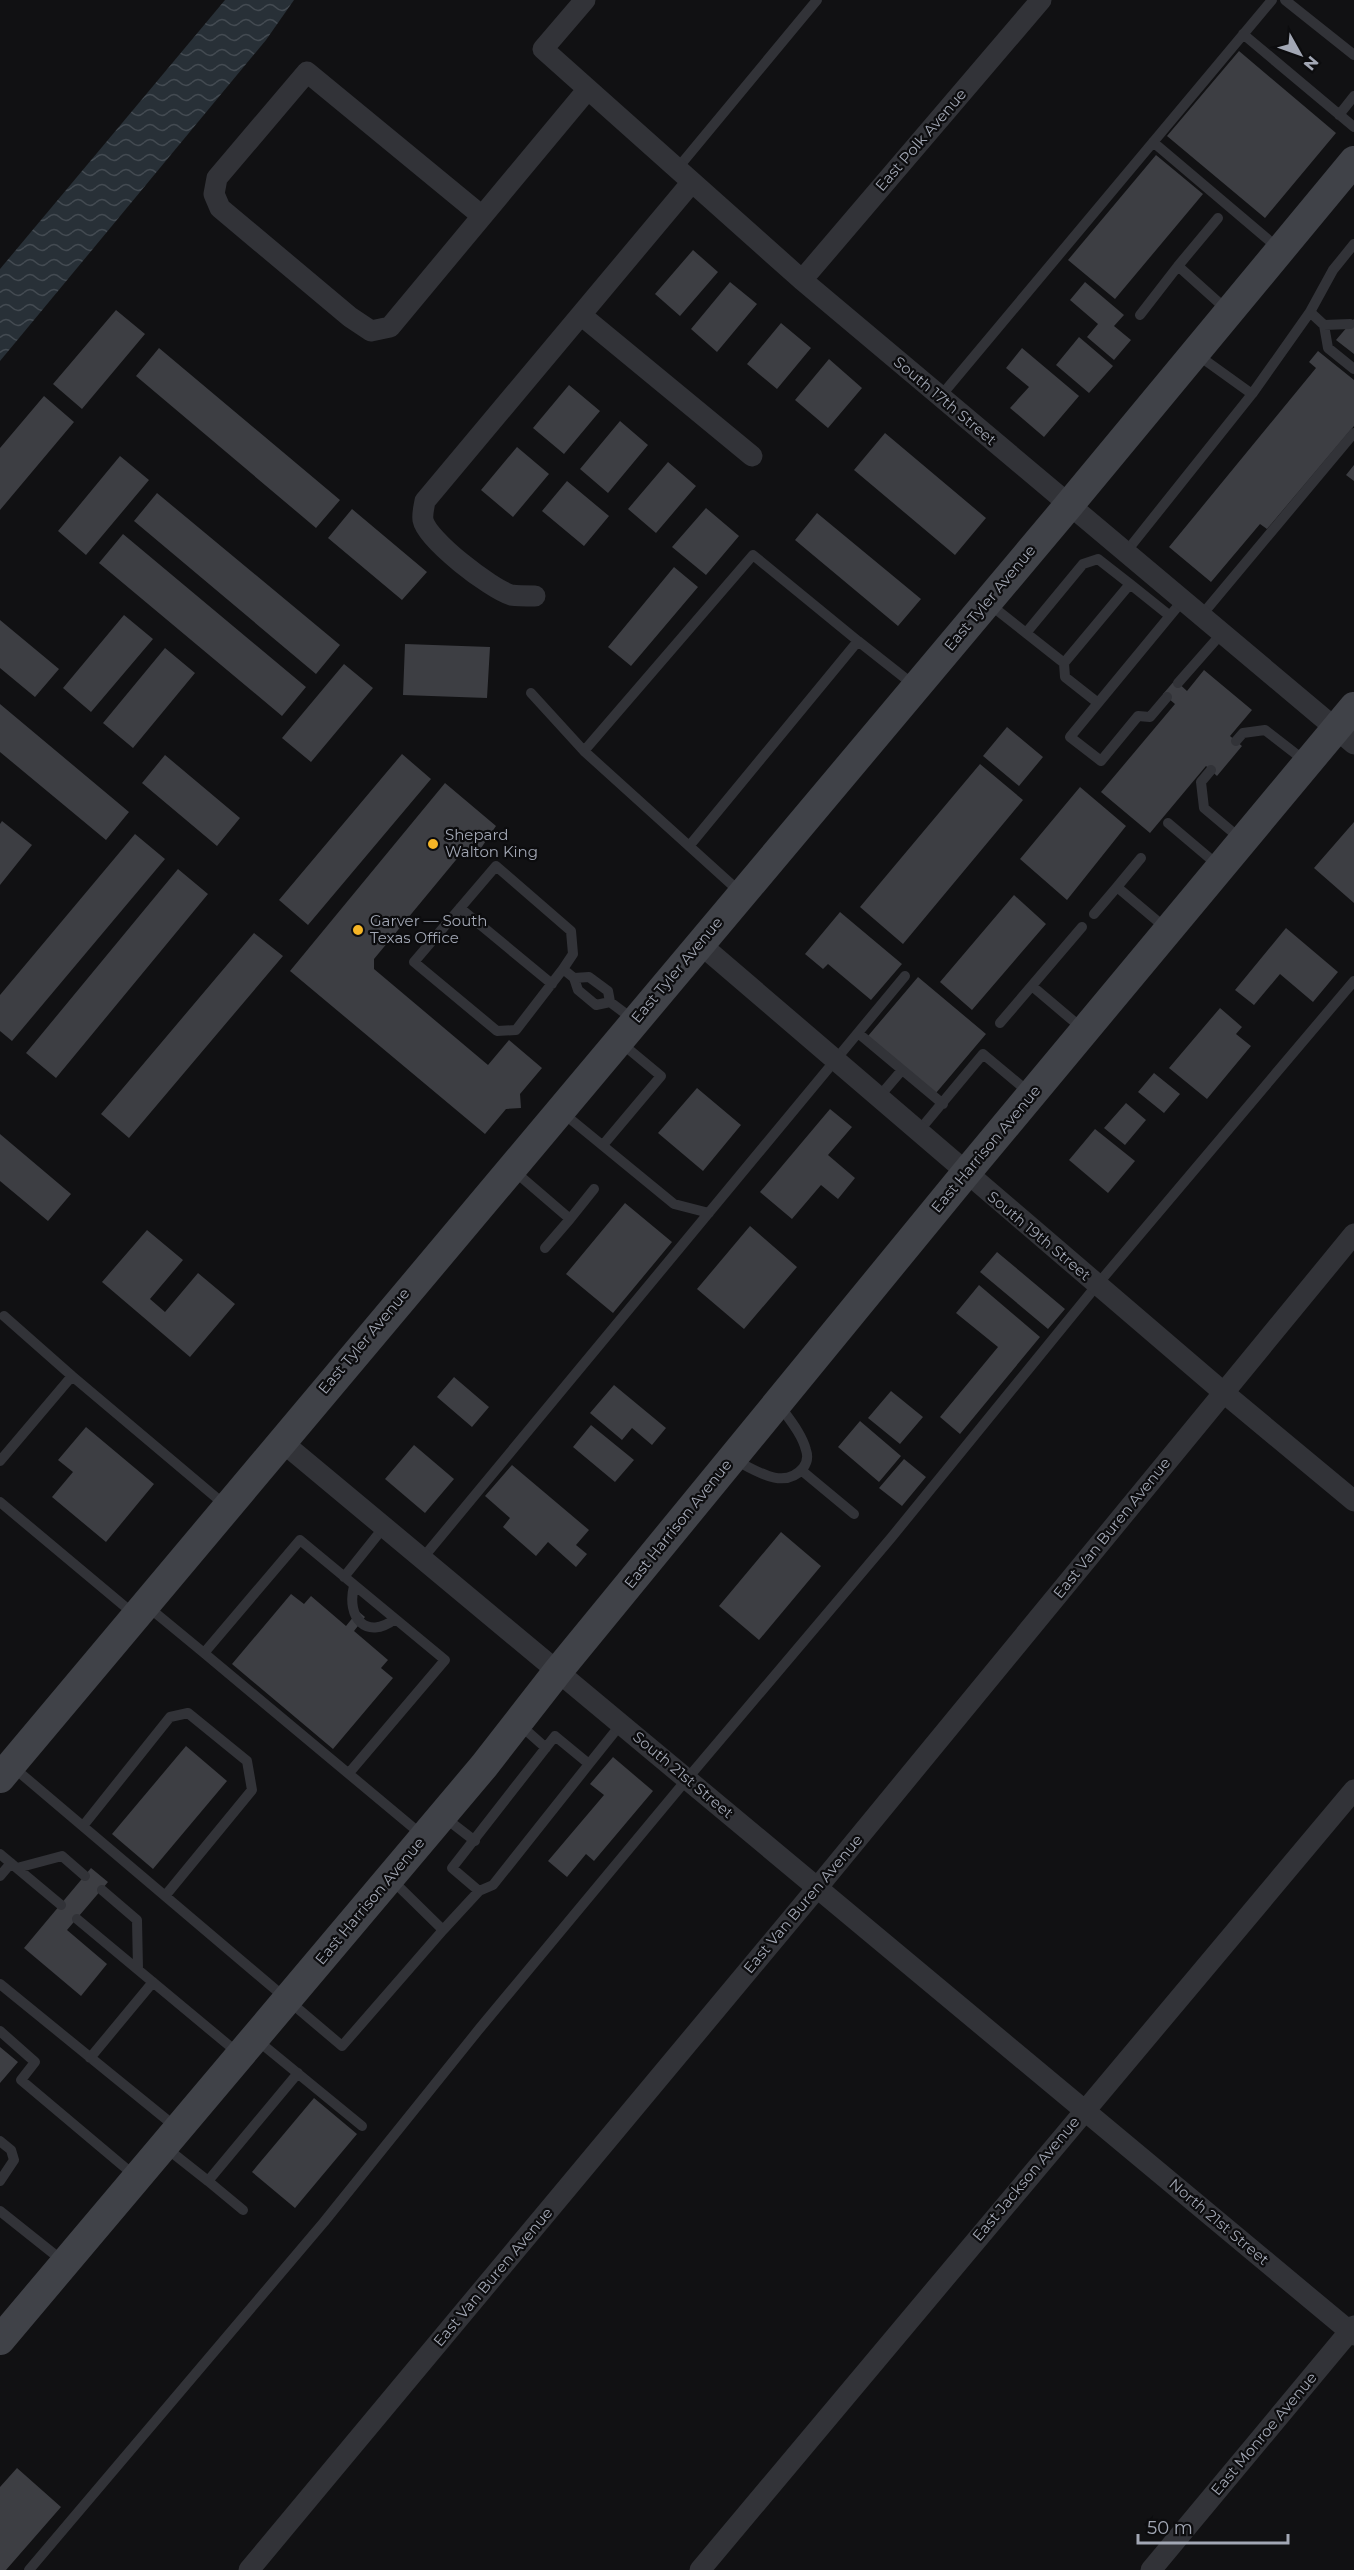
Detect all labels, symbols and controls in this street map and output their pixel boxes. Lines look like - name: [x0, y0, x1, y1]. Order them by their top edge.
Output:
- north arrow: [1270, 24, 1330, 84]
- text: N: [1300, 52, 1323, 74]
- street label: East Polk Avenue: [871, 85, 970, 195]
- street label: South 17th Street: [890, 352, 1001, 449]
- street label: East Tyler Avenue: [940, 541, 1039, 655]
- place label: Shepard Walton King: [445, 825, 538, 861]
- marker: Shepard Walton King: [426, 837, 440, 851]
- place label: Garver — South Texas Office: [370, 911, 487, 947]
- street label: East Tyler Avenue: [627, 913, 726, 1027]
- marker: Garver — South Texas Office: [351, 923, 365, 937]
- street label: East Harrison Avenue: [927, 1081, 1044, 1216]
- street label: South 19th Street: [984, 1187, 1095, 1284]
- street label: East Tyler Avenue: [314, 1284, 413, 1398]
- street label: East Van Buren Avenue: [1049, 1453, 1174, 1602]
- street label: East Harrison Avenue: [620, 1455, 735, 1592]
- street label: South 21st Street: [629, 1727, 737, 1822]
- street label: East Van Buren Avenue: [739, 1830, 866, 1977]
- street label: East Harrison Avenue: [311, 1833, 428, 1968]
- street label: East Jackson Avenue: [968, 2112, 1083, 2245]
- street label: North 21st Street: [1165, 2174, 1273, 2269]
- street label: East Van Buren Avenue: [429, 2203, 556, 2350]
- street label: East Monroe Avenue: [1207, 2368, 1321, 2499]
- scale bar: [1138, 2507, 1288, 2545]
- text: 50 m: [1147, 2517, 1193, 2539]

